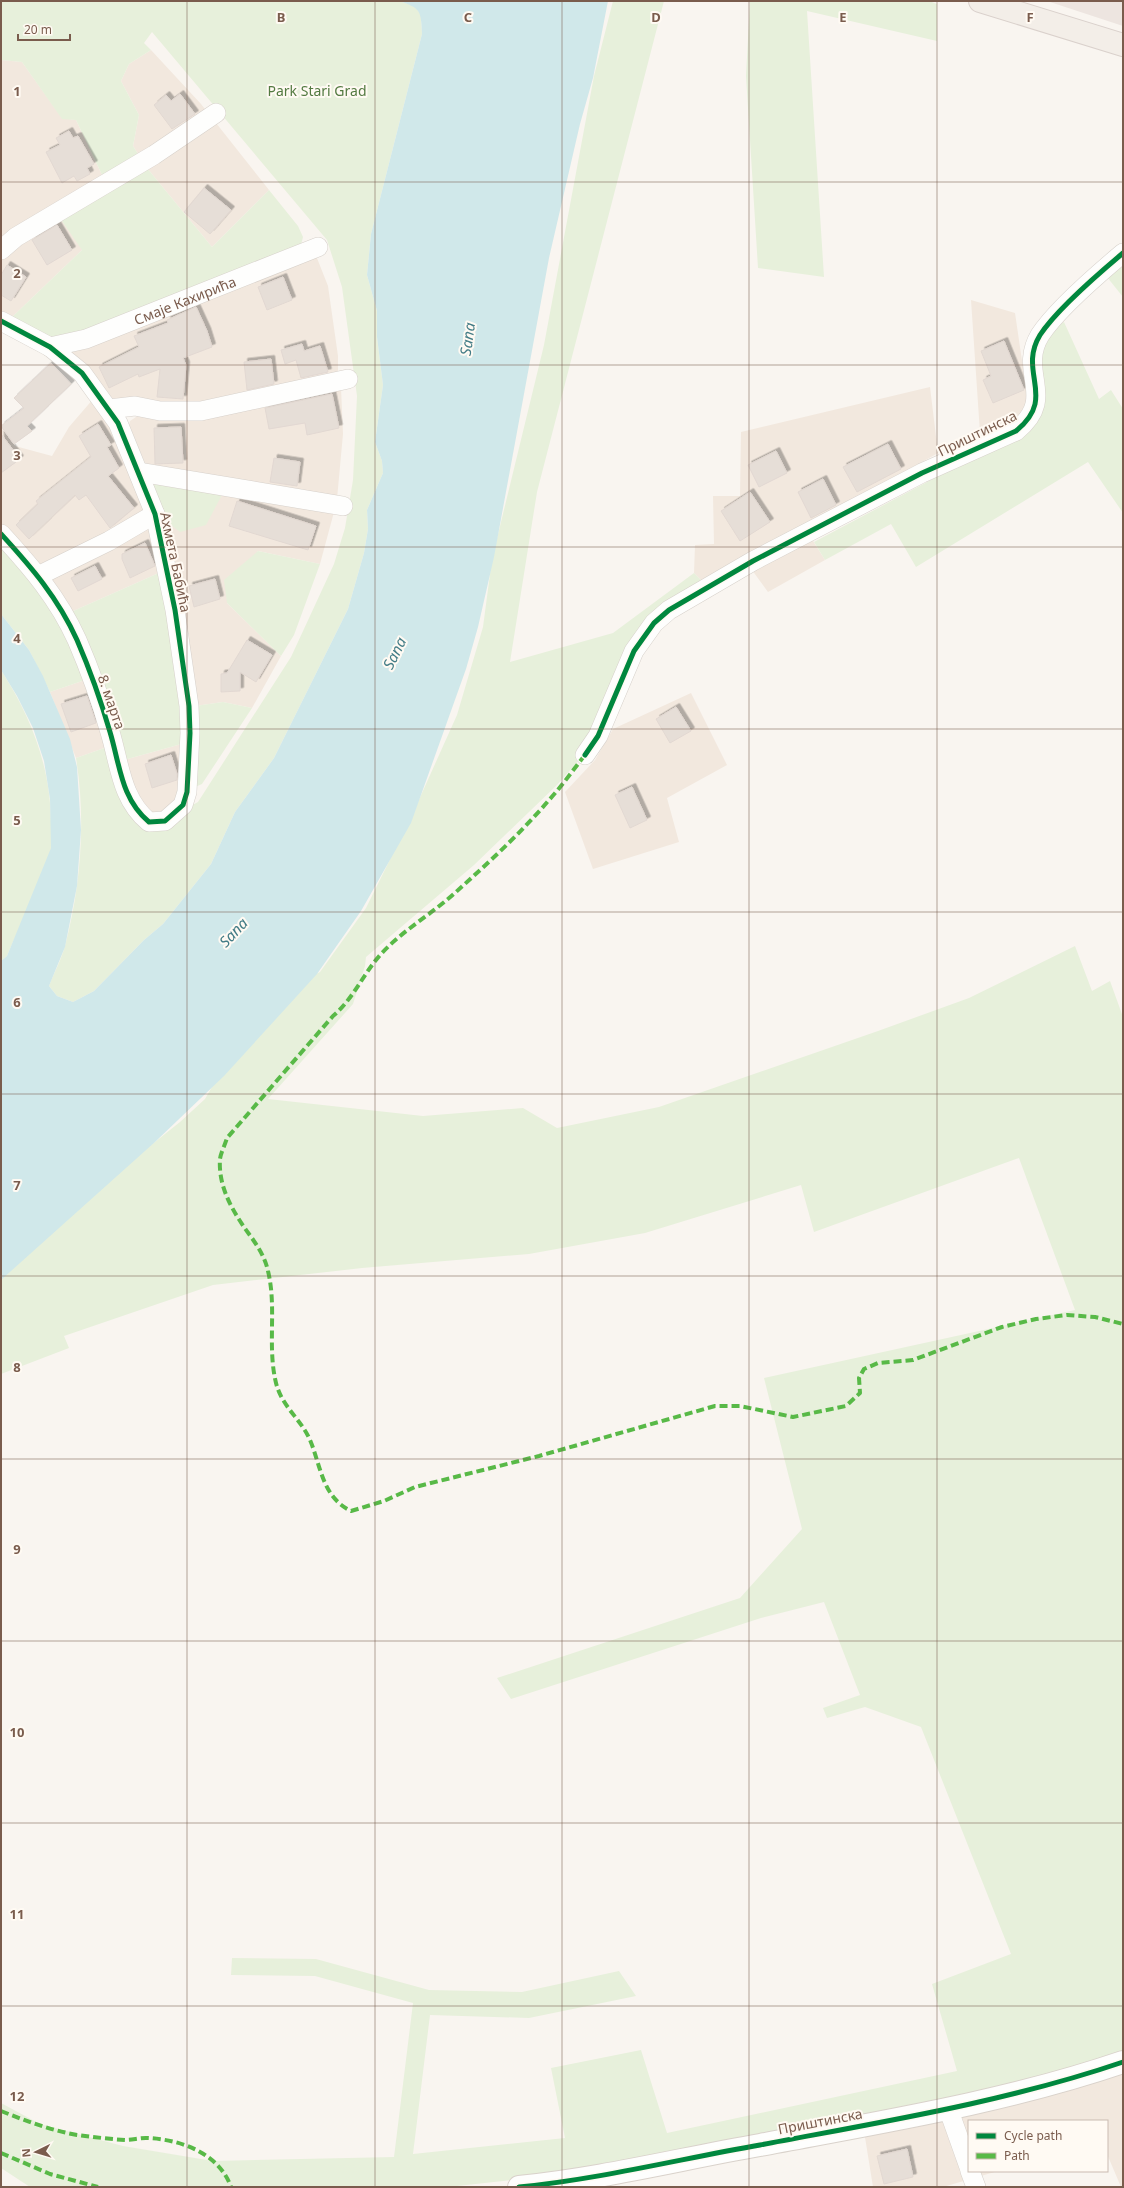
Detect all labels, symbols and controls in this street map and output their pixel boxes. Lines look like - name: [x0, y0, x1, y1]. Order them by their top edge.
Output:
- text: B: [277, 8, 285, 26]
- text: C: [464, 8, 472, 26]
- text: D: [651, 8, 661, 26]
- text: E: [839, 8, 847, 26]
- text: F: [1026, 8, 1034, 26]
- scale bar: [18, 16, 70, 42]
- text: 20 m: [24, 21, 52, 38]
- park label: Park Stari Grad: [267, 81, 367, 100]
- text: 1: [13, 82, 21, 100]
- text: 2: [13, 264, 21, 282]
- street label: Смaје Кахирића: [131, 271, 238, 329]
- water label: Sana: [455, 321, 479, 357]
- street label: Приштинска: [934, 406, 1020, 460]
- text: 3: [13, 446, 21, 464]
- street label: Ахмета Бабића: [156, 510, 196, 614]
- text: 4: [13, 629, 21, 647]
- water label: Sana: [378, 633, 410, 672]
- street label: 8. марта: [94, 672, 130, 732]
- text: 5: [13, 811, 21, 829]
- water label: Sana: [214, 913, 252, 951]
- text: 6: [13, 993, 21, 1011]
- text: 7: [13, 1176, 21, 1194]
- text: 8: [13, 1358, 21, 1376]
- text: 9: [13, 1540, 21, 1558]
- text: 10: [10, 1723, 24, 1741]
- text: 11: [10, 1905, 24, 1923]
- text: 12: [10, 2087, 24, 2105]
- street label: Приштинска: [776, 2104, 864, 2138]
- legend: [968, 2120, 1108, 2172]
- text: Cycle path: [1004, 2127, 1062, 2144]
- north arrow: [16, 2132, 56, 2172]
- text: Path: [1004, 2147, 1030, 2164]
- text: N: [18, 2148, 33, 2158]

